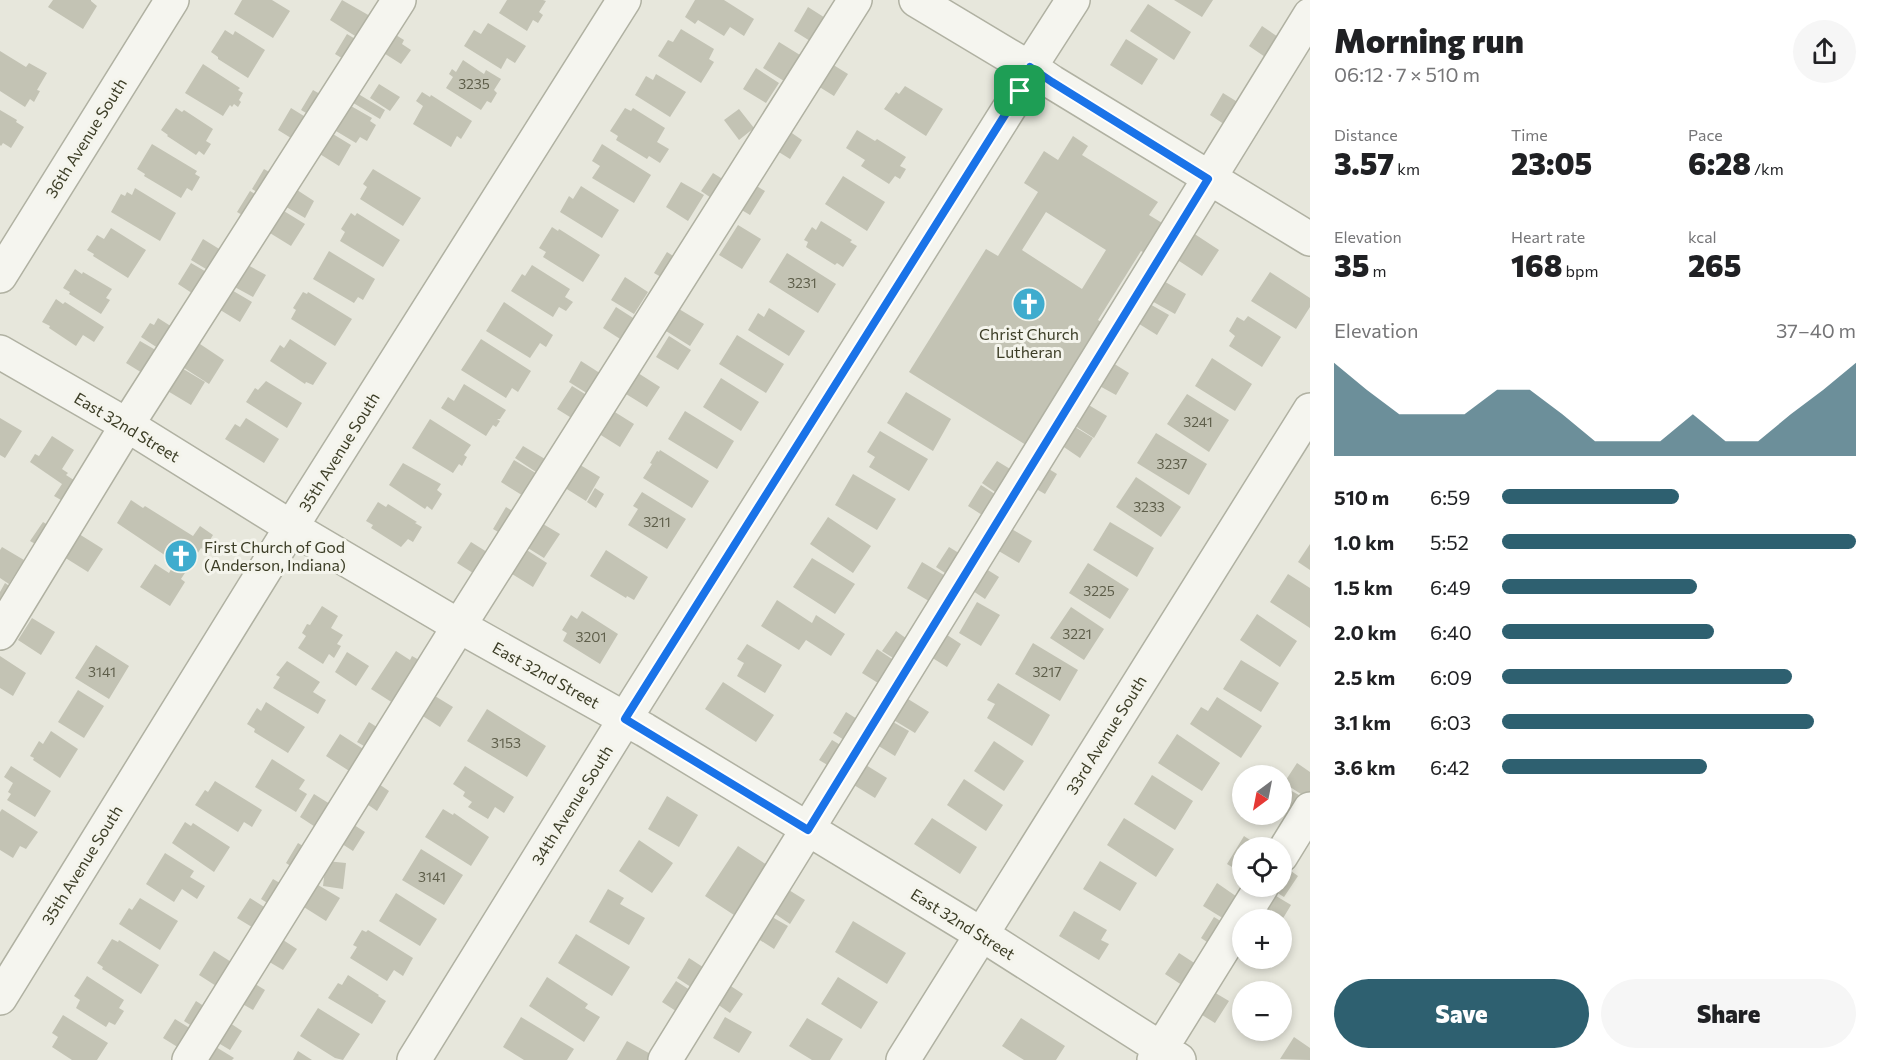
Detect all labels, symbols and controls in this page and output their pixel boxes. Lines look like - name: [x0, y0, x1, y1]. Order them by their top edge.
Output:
- text: Morning run: [1334, 19, 1524, 60]
- button: share: [1793, 20, 1856, 83]
- text: 06:12 · 7 × 510 m: [1334, 62, 1480, 86]
- pin: [994, 65, 1045, 116]
- street label: 36th Avenue South: [41, 74, 130, 201]
- icon: arrive: [1003, 74, 1036, 107]
- house number: 3235: [458, 75, 490, 92]
- text: Distance: [1334, 125, 1398, 144]
- text: Time: [1511, 125, 1548, 144]
- text: Pace: [1688, 125, 1723, 144]
- text: 3.57: [1334, 144, 1394, 181]
- text: 23:05: [1511, 144, 1592, 181]
- text: 6:28: [1688, 144, 1751, 181]
- text: km: [1394, 159, 1420, 178]
- text: /km: [1751, 159, 1784, 178]
- text: Elevation: [1334, 227, 1402, 246]
- text: Heart rate: [1511, 227, 1585, 246]
- text: kcal: [1688, 227, 1717, 246]
- text: 35: [1334, 246, 1369, 283]
- text: 168: [1511, 246, 1562, 283]
- text: 265: [1688, 246, 1741, 283]
- text: m: [1369, 261, 1386, 280]
- text: bpm: [1562, 261, 1598, 280]
- house number: 3231: [787, 274, 817, 291]
- church icon: Christ Church Lutheran: [1011, 286, 1047, 322]
- text: Elevation: [1334, 318, 1419, 342]
- text: 37–40 m: [1776, 318, 1856, 342]
- place label: Christ Church Lutheran: [979, 324, 1079, 361]
- street label: East 32nd Street: [71, 388, 184, 466]
- street label: 35th Avenue South: [294, 389, 383, 515]
- house number: 3241: [1183, 413, 1213, 430]
- house number: 3237: [1156, 455, 1188, 472]
- text: 510 m: [1334, 485, 1389, 509]
- text: 6:59: [1430, 485, 1471, 509]
- house number: 3233: [1133, 498, 1165, 515]
- house number: 3211: [643, 513, 671, 530]
- text: 1.0 km: [1334, 530, 1394, 554]
- text: 5:52: [1430, 530, 1469, 554]
- place label: First Church of God (Anderson, Indiana): [204, 537, 346, 574]
- church icon: First Church of God (Anderson, Indiana): [163, 538, 199, 574]
- text: 1.5 km: [1334, 575, 1393, 599]
- text: 6:49: [1430, 575, 1471, 599]
- house number: 3225: [1083, 582, 1115, 599]
- text: 2.0 km: [1334, 620, 1396, 644]
- text: 6:40: [1430, 620, 1472, 644]
- house number: 3221: [1062, 625, 1092, 642]
- house number: 3201: [576, 628, 606, 645]
- street label: East 32nd Street: [489, 637, 603, 712]
- house number: 3141: [88, 663, 116, 680]
- house number: 3217: [1032, 663, 1062, 680]
- text: 2.5 km: [1334, 665, 1395, 689]
- text: 6:09: [1430, 665, 1472, 689]
- street label: 33rd Avenue South: [1061, 672, 1150, 798]
- text: 3.1 km: [1334, 710, 1391, 734]
- text: 6:03: [1430, 710, 1471, 734]
- house number: 3153: [491, 734, 521, 751]
- street label: 34th Avenue South: [527, 741, 616, 868]
- text: 3.6 km: [1334, 755, 1395, 779]
- text: 6:42: [1430, 755, 1470, 779]
- north arrow: [1232, 765, 1292, 825]
- map controls: [1232, 765, 1292, 1041]
- street label: 35th Avenue South: [37, 802, 126, 928]
- button: locate: [1232, 837, 1292, 897]
- house number: 3141: [418, 868, 446, 885]
- street label: East 32nd Street: [908, 884, 1019, 963]
- button: +: [1232, 909, 1292, 969]
- button: Save: [1334, 979, 1589, 1048]
- button: Share: [1601, 979, 1856, 1048]
- button: −: [1232, 981, 1292, 1041]

